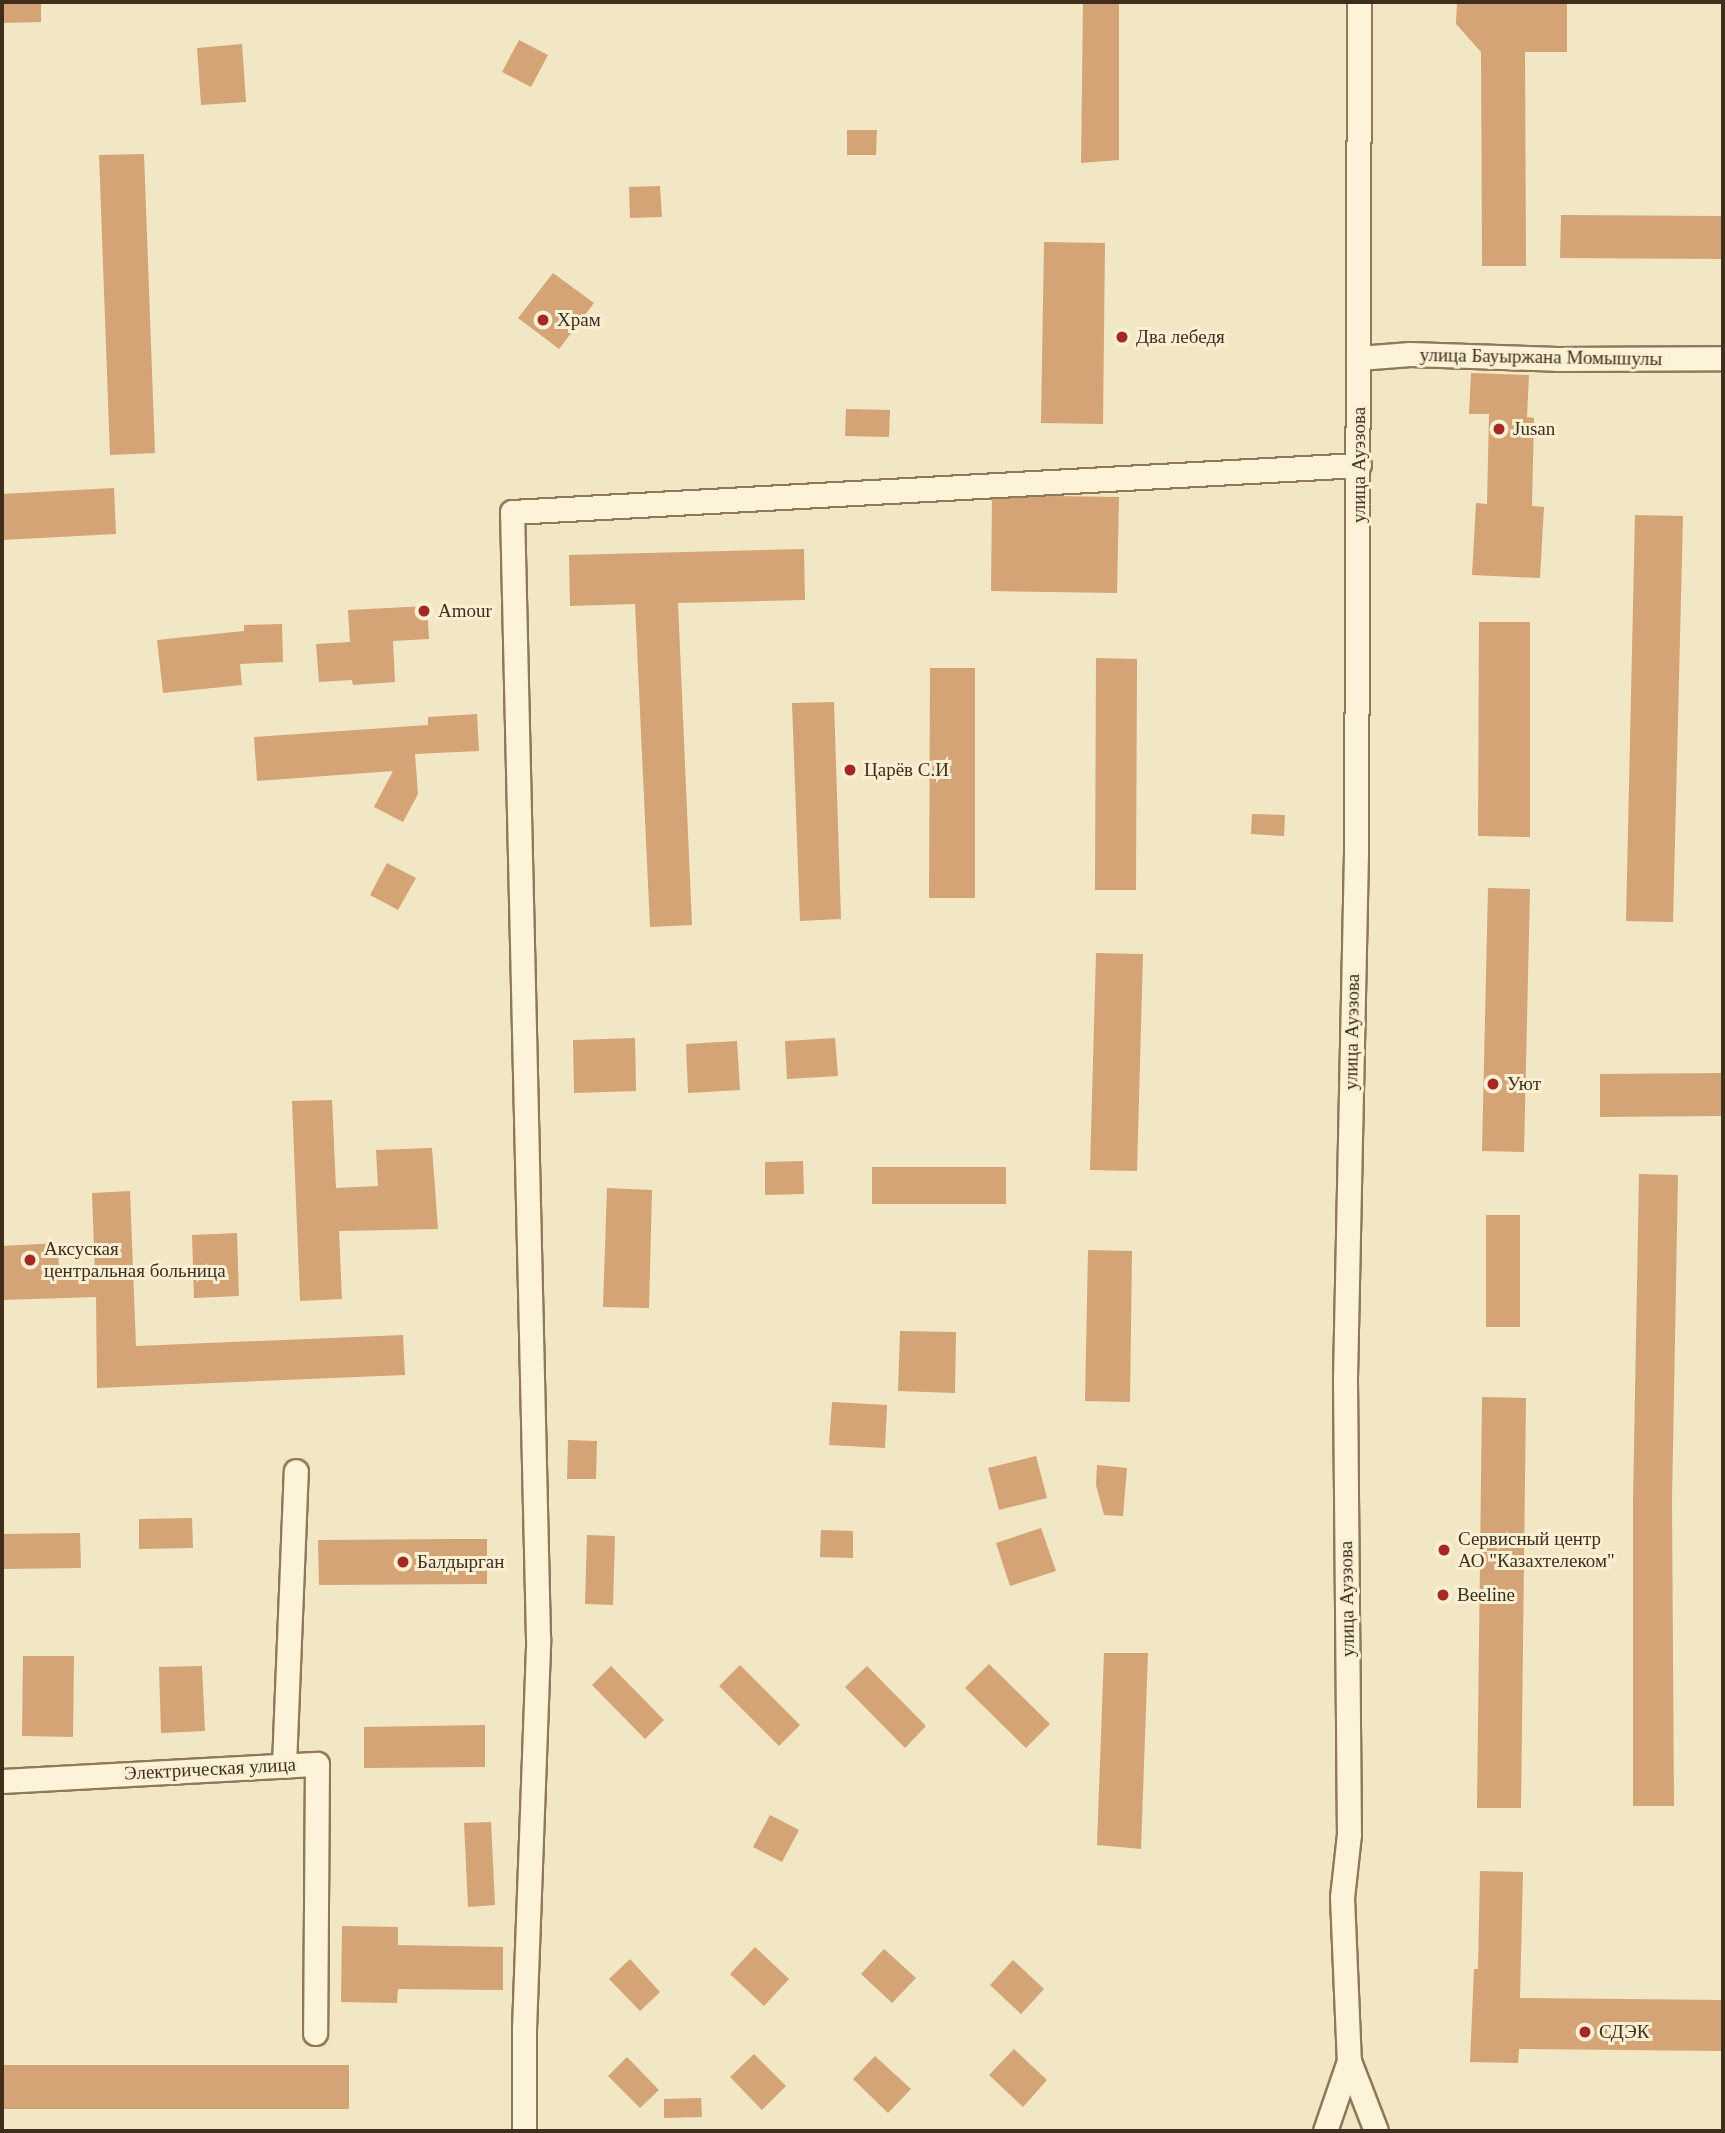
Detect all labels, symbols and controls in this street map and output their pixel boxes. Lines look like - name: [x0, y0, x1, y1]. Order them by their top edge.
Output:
- place label: Храм: [557, 309, 601, 331]
- marker: Храм: [535, 312, 551, 328]
- place label: Два лебедя: [1136, 326, 1225, 348]
- marker: Два лебедя: [1114, 329, 1130, 345]
- street label: улица Бауыржана Момышулы: [1420, 343, 1662, 371]
- street label: улица Ауэзова: [1348, 407, 1370, 523]
- place label: Jusan: [1513, 418, 1555, 440]
- marker: Jusan: [1491, 421, 1507, 437]
- place label: Amour: [438, 600, 492, 622]
- marker: Amour: [416, 603, 432, 619]
- place label: Царёв С.И: [864, 759, 949, 781]
- marker: Царёв С.И: [842, 762, 858, 778]
- street label: улица Ауэзова: [1340, 974, 1364, 1090]
- place label: Уют: [1507, 1073, 1541, 1095]
- marker: Уют: [1485, 1076, 1501, 1092]
- place label: Аксуская центральная больница: [44, 1238, 226, 1282]
- marker: Аксуская центральная больница: [22, 1252, 38, 1268]
- place label: Сервисный центр АО "Казахтелеком": [1458, 1528, 1615, 1572]
- street label: улица Ауэзова: [1335, 1541, 1359, 1657]
- marker: Сервисный центр АО "Казахтелеком": [1436, 1542, 1452, 1558]
- place label: Балдырган: [417, 1551, 504, 1573]
- marker: Балдырган: [395, 1554, 411, 1570]
- place label: Beeline: [1457, 1584, 1515, 1606]
- marker: Beeline: [1435, 1587, 1451, 1603]
- street label: Электрическая улица: [123, 1753, 297, 1785]
- place label: СДЭК: [1599, 2021, 1649, 2043]
- marker: СДЭК: [1577, 2024, 1593, 2040]

